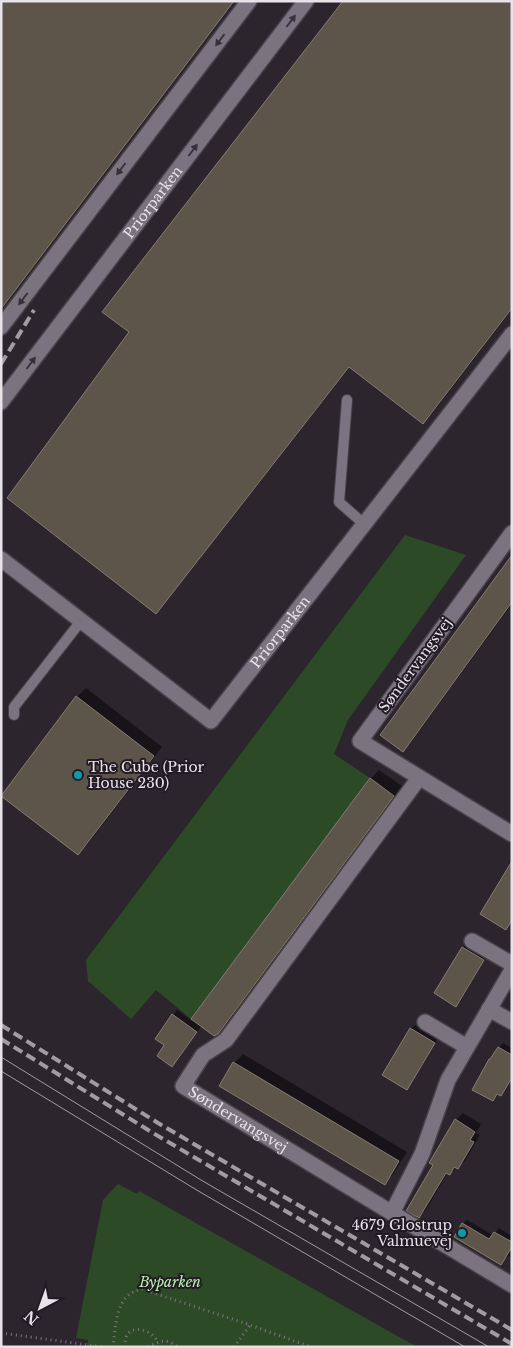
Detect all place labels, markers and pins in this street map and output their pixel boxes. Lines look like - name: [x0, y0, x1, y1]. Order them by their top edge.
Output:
- place label: The Cube (Prior House 230): [88, 758, 205, 792]
- marker: The Cube (Prior House 230): [72, 769, 84, 781]
- place label: 4679 Glostrup Valmuevej: [352, 1216, 452, 1250]
- marker: 4679 Glostrup Valmuevej: [456, 1227, 468, 1239]

